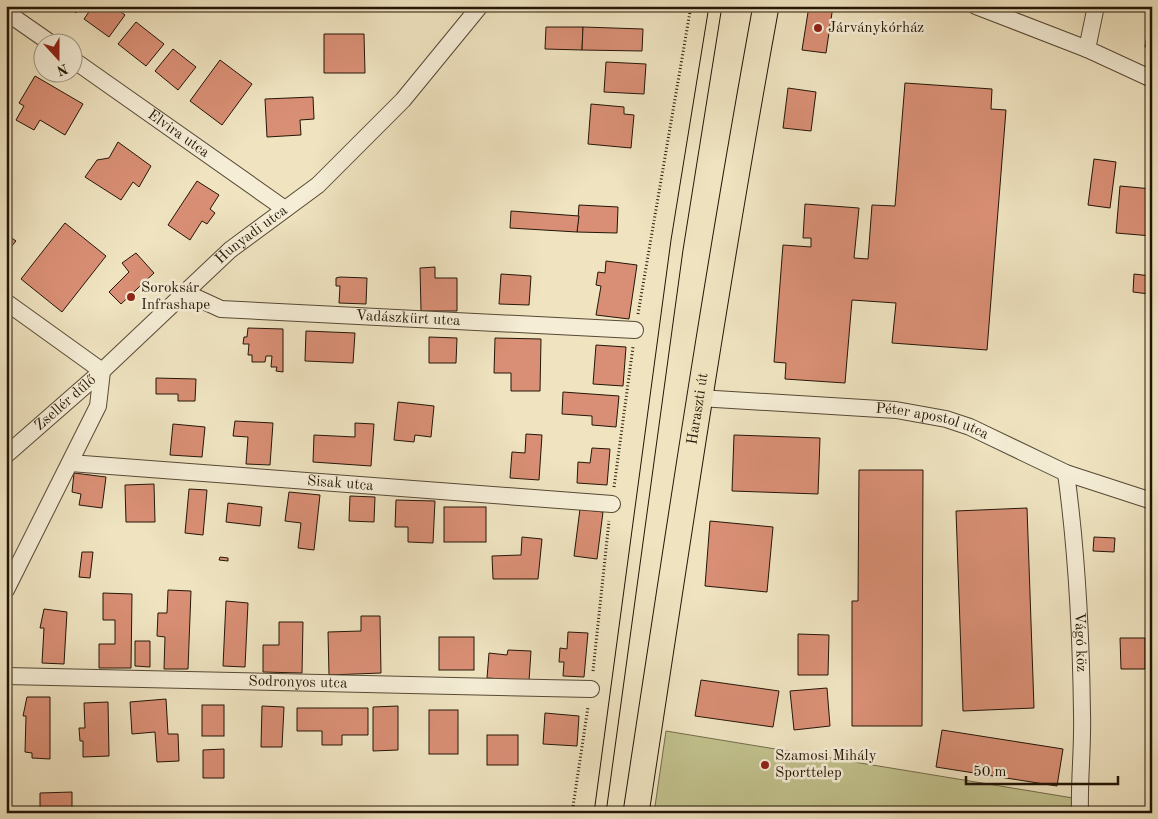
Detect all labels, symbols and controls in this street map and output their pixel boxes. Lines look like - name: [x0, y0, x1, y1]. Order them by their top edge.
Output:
- place label: Járványkórház: [828, 21, 924, 36]
- marker: Járványkórház: [812, 22, 824, 34]
- north arrow: [32, 32, 82, 82]
- text: N: [55, 61, 70, 78]
- street label: Elvira utca: [145, 107, 212, 161]
- street label: Hunyadi utca: [213, 202, 291, 267]
- place label: Soroksár Infrashape: [141, 281, 210, 313]
- marker: Soroksár Infrashape: [125, 291, 137, 303]
- street label: Vadászkürt utca: [355, 308, 461, 329]
- street label: Zsellér dűlő: [32, 372, 99, 434]
- street label: Haraszti út: [685, 372, 711, 446]
- street label: Péter apostol utca: [875, 401, 991, 443]
- street label: Sisak utca: [306, 473, 375, 493]
- street label: Vágó köz: [1071, 612, 1089, 672]
- street label: Sodronyos utca: [248, 674, 348, 691]
- place label: Szamosi Mihály Sporttelep: [775, 749, 877, 781]
- scale bar: [966, 754, 1118, 786]
- marker: Szamosi Mihály Sporttelep: [759, 759, 771, 771]
- text: 50 m: [973, 765, 1007, 780]

